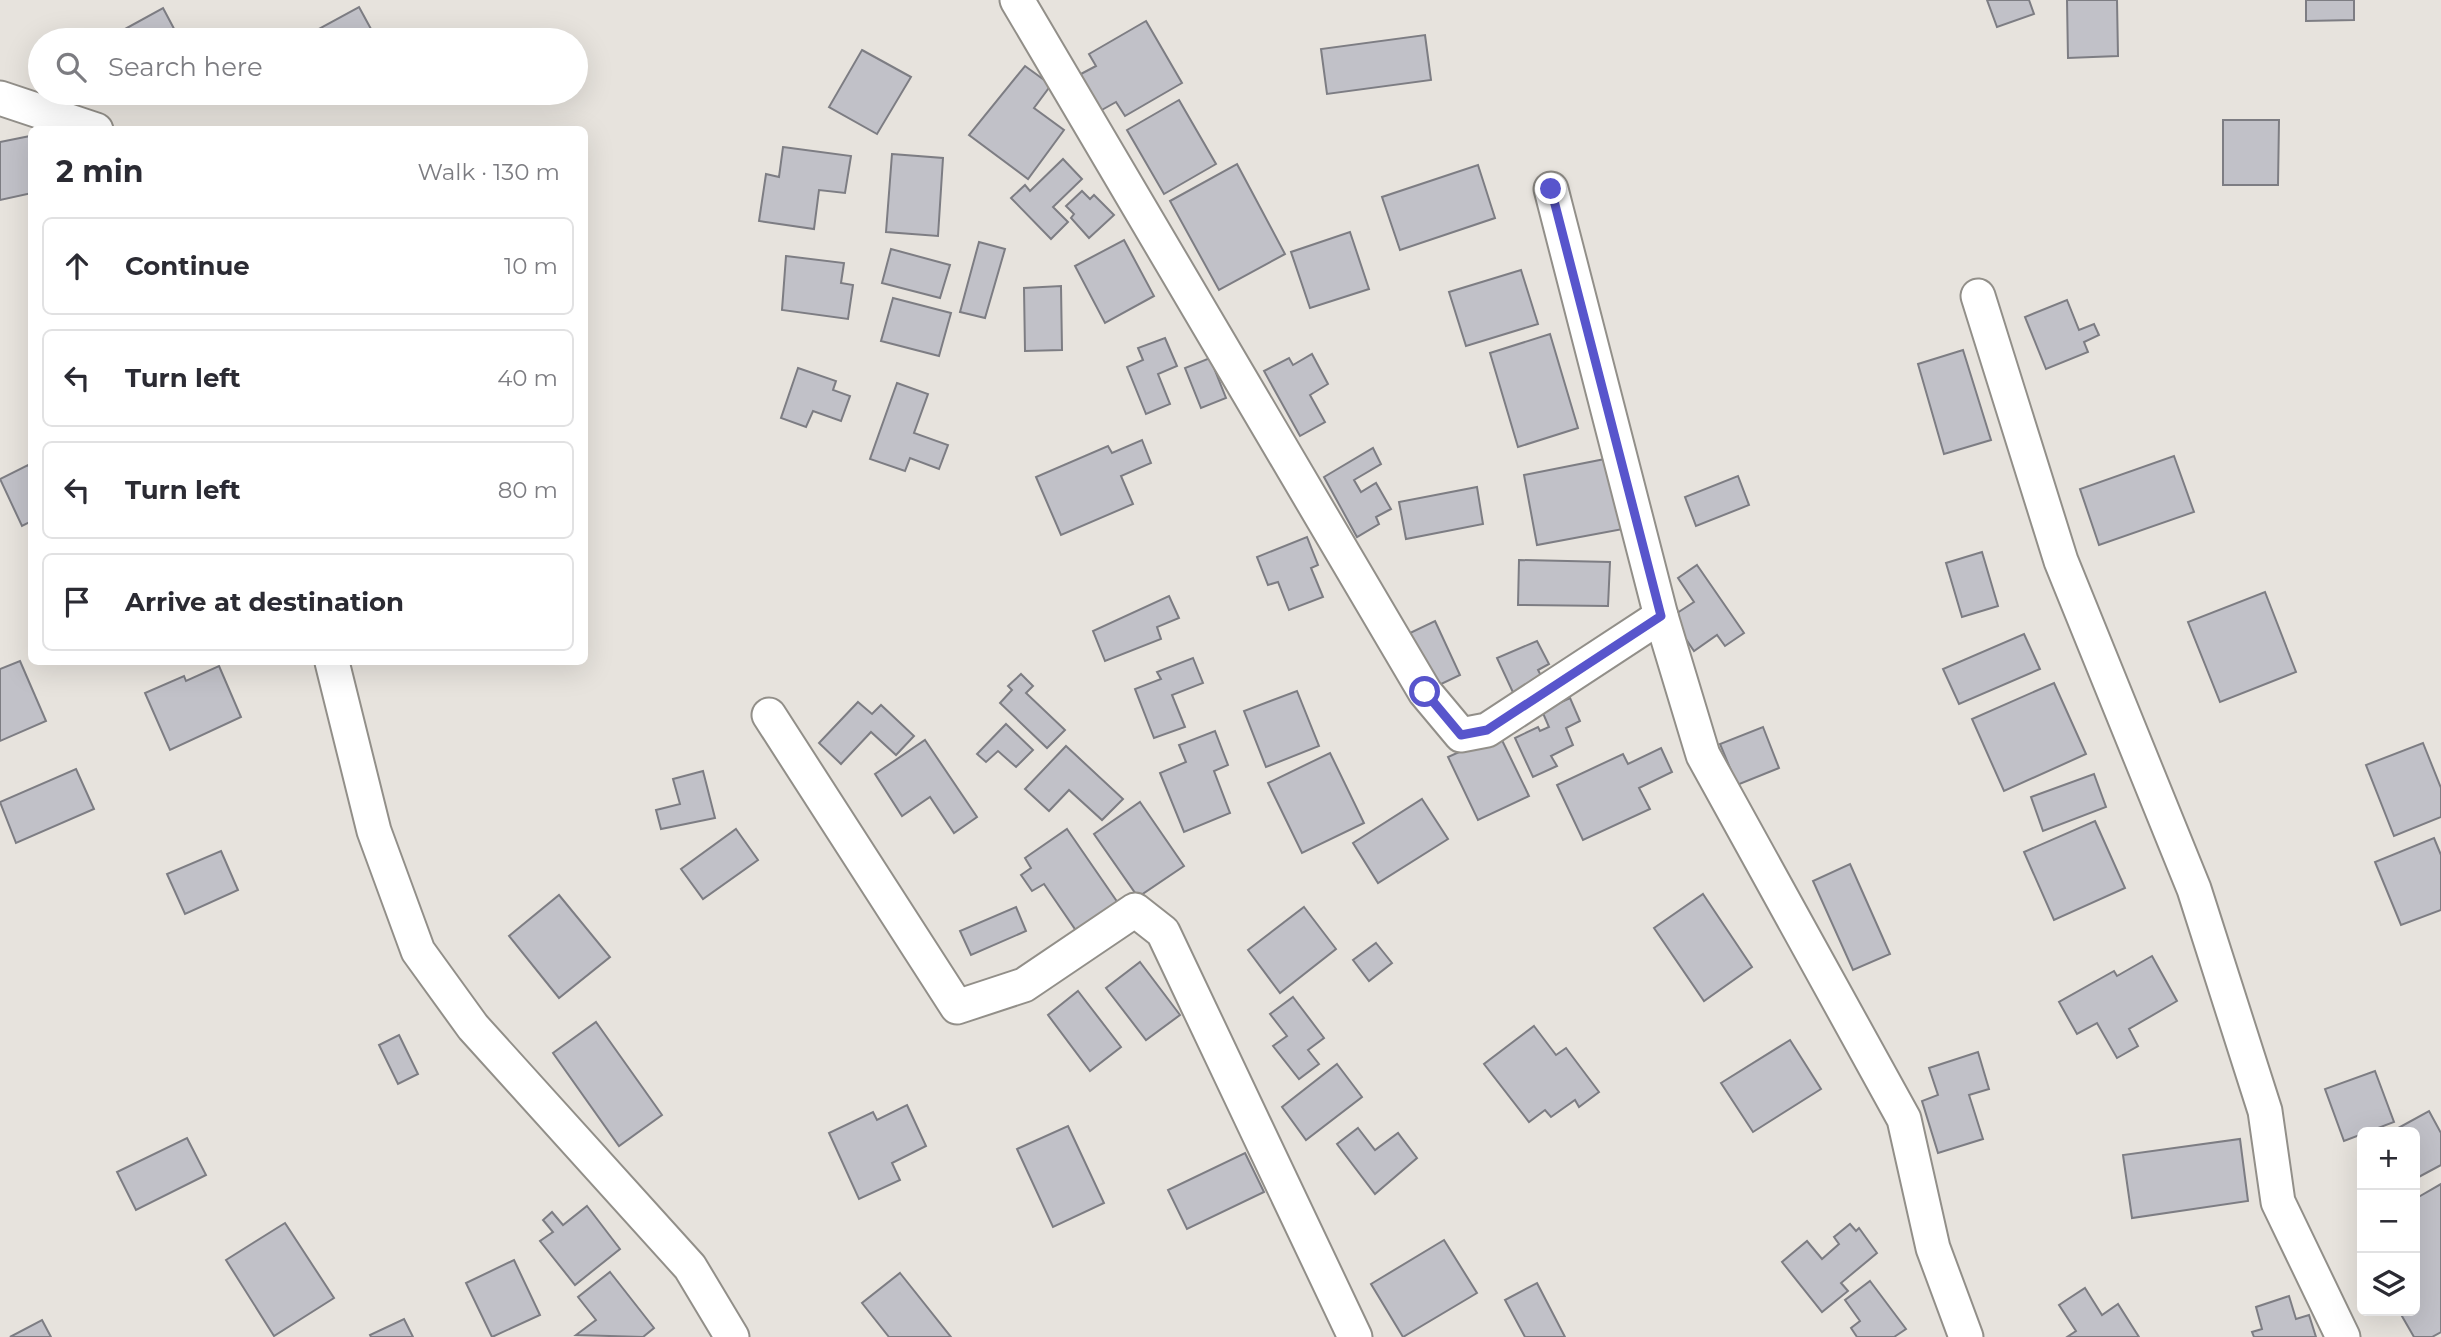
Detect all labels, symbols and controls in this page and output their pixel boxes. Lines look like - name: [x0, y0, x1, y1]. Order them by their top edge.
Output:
- search box: [28, 28, 588, 105]
- icon: search: [52, 48, 90, 86]
- text: Search here: [108, 51, 263, 83]
- text: 2 min: [56, 153, 143, 190]
- text: Walk · 130 m: [417, 158, 560, 186]
- route end: [1535, 173, 1566, 204]
- icon: ahead: [58, 247, 96, 285]
- text: Continue: [125, 250, 250, 282]
- text: 10 m: [504, 252, 558, 280]
- icon: left: [58, 359, 96, 397]
- text: Turn left: [125, 362, 241, 394]
- text: 40 m: [497, 364, 558, 392]
- icon: left: [58, 471, 96, 509]
- text: Turn left: [125, 474, 241, 506]
- text: 80 m: [498, 476, 558, 504]
- icon: arrive: [58, 583, 96, 621]
- text: Arrive at destination: [125, 586, 404, 618]
- route start: [1409, 676, 1440, 707]
- map controls: [2357, 1127, 2420, 1316]
- button: +: [2357, 1127, 2420, 1190]
- button: −: [2357, 1190, 2420, 1253]
- button: layers: [2357, 1253, 2420, 1316]

